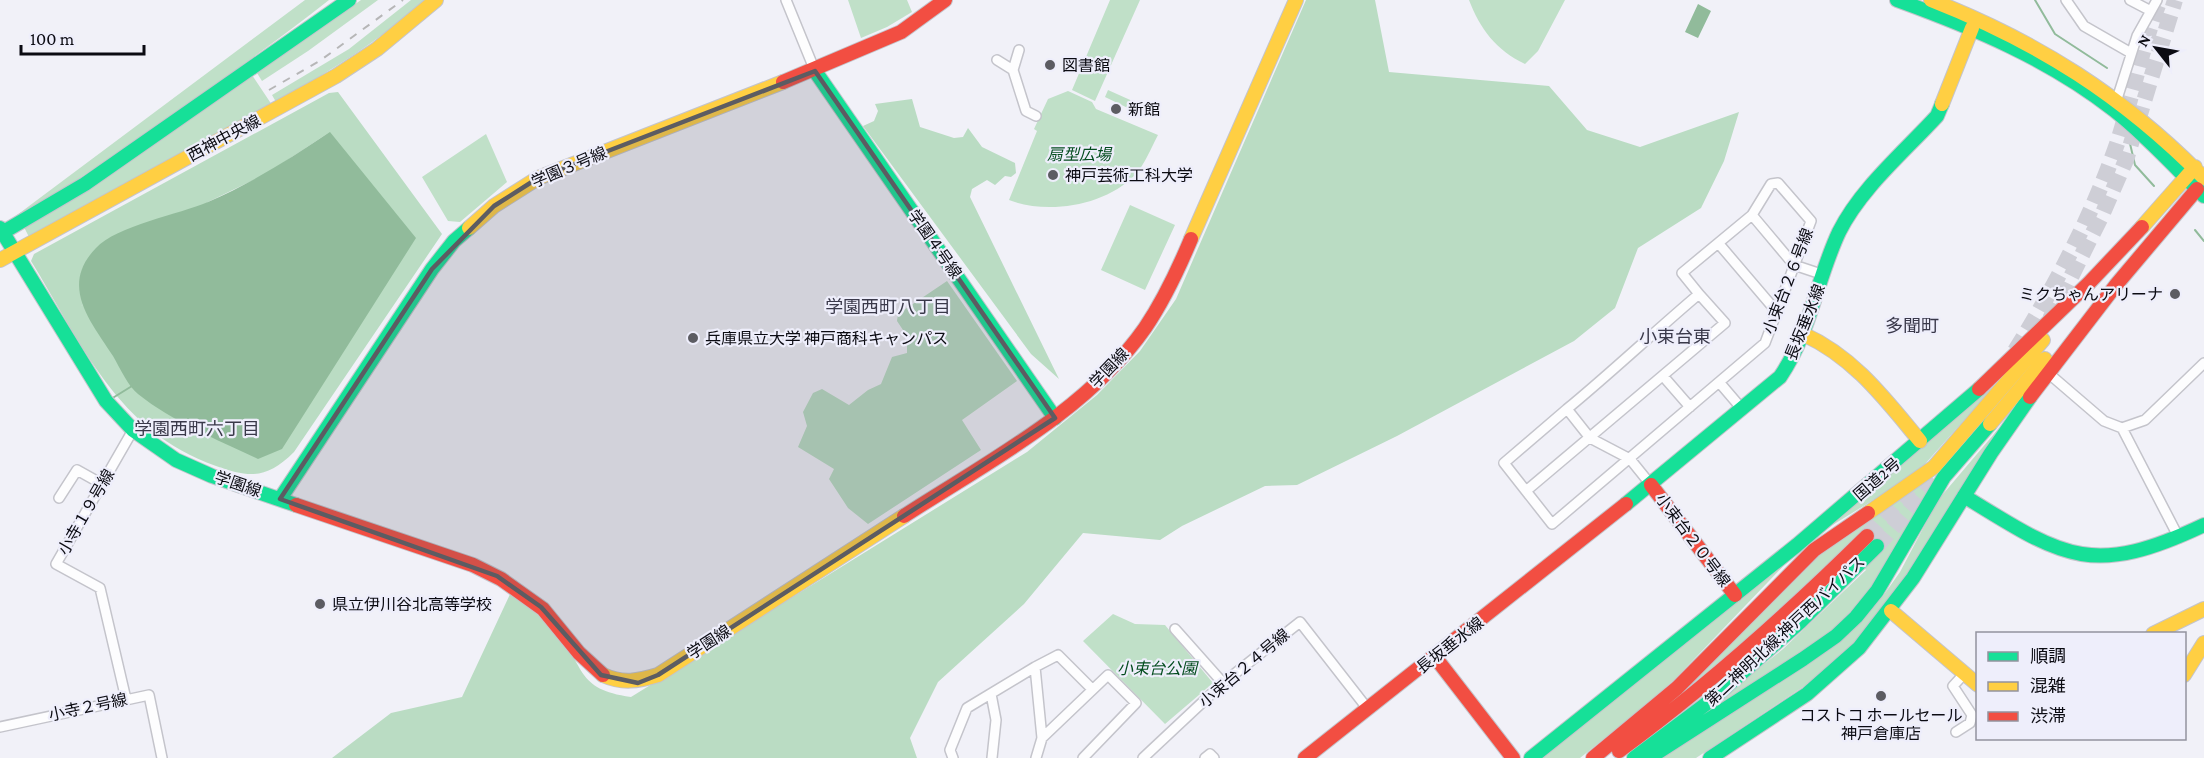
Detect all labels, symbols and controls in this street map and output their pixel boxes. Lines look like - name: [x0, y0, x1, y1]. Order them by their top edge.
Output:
- scale bar: [21, 18, 144, 56]
- north arrow: [2126, 18, 2186, 78]
- text: 100 m: [30, 29, 75, 49]
- text: N: [2133, 31, 2154, 50]
- place label: 図書館: [1062, 57, 1110, 74]
- marker: 図書館: [1043, 58, 1057, 72]
- place label: 新館: [1128, 101, 1160, 118]
- marker: 新館: [1109, 102, 1123, 116]
- street label: 西神中央線: [185, 112, 263, 164]
- street label: 学園３号線: [529, 144, 609, 190]
- park label: 扇型広場: [1047, 146, 1113, 163]
- place label: 神戸芸術工科大学: [1065, 167, 1193, 184]
- marker: 神戸芸術工科大学: [1046, 168, 1060, 182]
- street label: 学園４号線: [905, 206, 965, 282]
- street label: 小束台２６号線: [1760, 226, 1816, 336]
- street label: 長坂垂水線: [1782, 282, 1828, 362]
- place label: ミクちゃんアリーナ: [2019, 286, 2163, 303]
- marker: ミクちゃんアリーナ: [2168, 287, 2182, 301]
- district label: 学園西町八丁目: [825, 297, 951, 317]
- district label: 多聞町: [1885, 316, 1939, 336]
- district label: 小束台東: [1639, 327, 1711, 347]
- place label: 兵庫県立大学 神戸商科キャンパス: [705, 330, 948, 347]
- marker: 兵庫県立大学 神戸商科キャンパス: [686, 331, 700, 345]
- street label: 学園線: [1086, 345, 1132, 391]
- district label: 学園西町六丁目: [134, 419, 260, 439]
- street label: 国道2号: [1850, 454, 1904, 504]
- street label: 小寺１９号線: [55, 466, 117, 558]
- street label: 学園線: [213, 468, 263, 500]
- street label: 小束台２０号線: [1653, 490, 1733, 590]
- street label: 第二神明北線;神戸西バイパス: [1702, 553, 1869, 710]
- place label: 県立伊川谷北高等学校: [332, 596, 492, 613]
- marker: 県立伊川谷北高等学校: [313, 597, 327, 611]
- street label: 長坂垂水線: [1413, 614, 1487, 676]
- street label: 学園線: [684, 622, 734, 662]
- street label: 小束台２４号線: [1196, 625, 1292, 711]
- legend: [1976, 632, 2186, 740]
- text: 順調: [2030, 646, 2066, 666]
- park label: 小束台公園: [1117, 660, 1199, 677]
- text: 混雑: [2030, 676, 2066, 696]
- marker: コストコ ホールセール 神戸倉庫店: [1874, 689, 1888, 703]
- street label: 小寺２号線: [47, 690, 129, 724]
- text: 渋滞: [2030, 706, 2066, 726]
- place label: コストコ ホールセール 神戸倉庫店: [1799, 707, 1963, 742]

